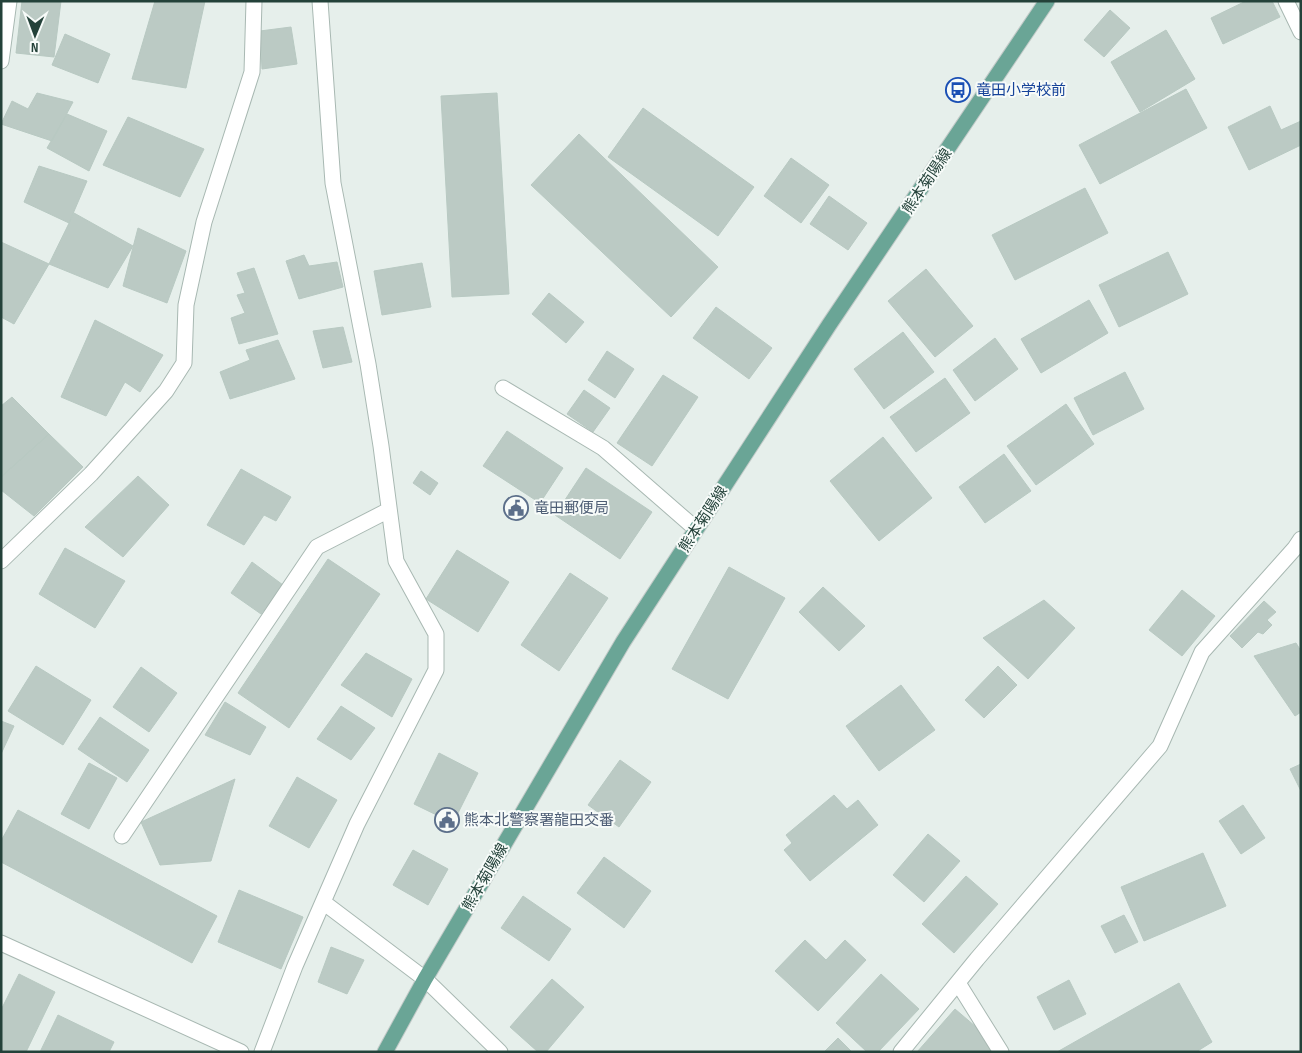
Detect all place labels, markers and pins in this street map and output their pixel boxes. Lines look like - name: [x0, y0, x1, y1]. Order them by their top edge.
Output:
- bus stop icon: 竜田小学校前: [945, 77, 971, 103]
- place label: 竜田小学校前: [976, 81, 1066, 100]
- public building icon: 竜田郵便局: [503, 495, 529, 521]
- place label: 竜田郵便局: [534, 499, 609, 518]
- public building icon: 熊本北警察署龍田交番: [434, 807, 460, 833]
- place label: 熊本北警察署龍田交番: [464, 811, 614, 830]

